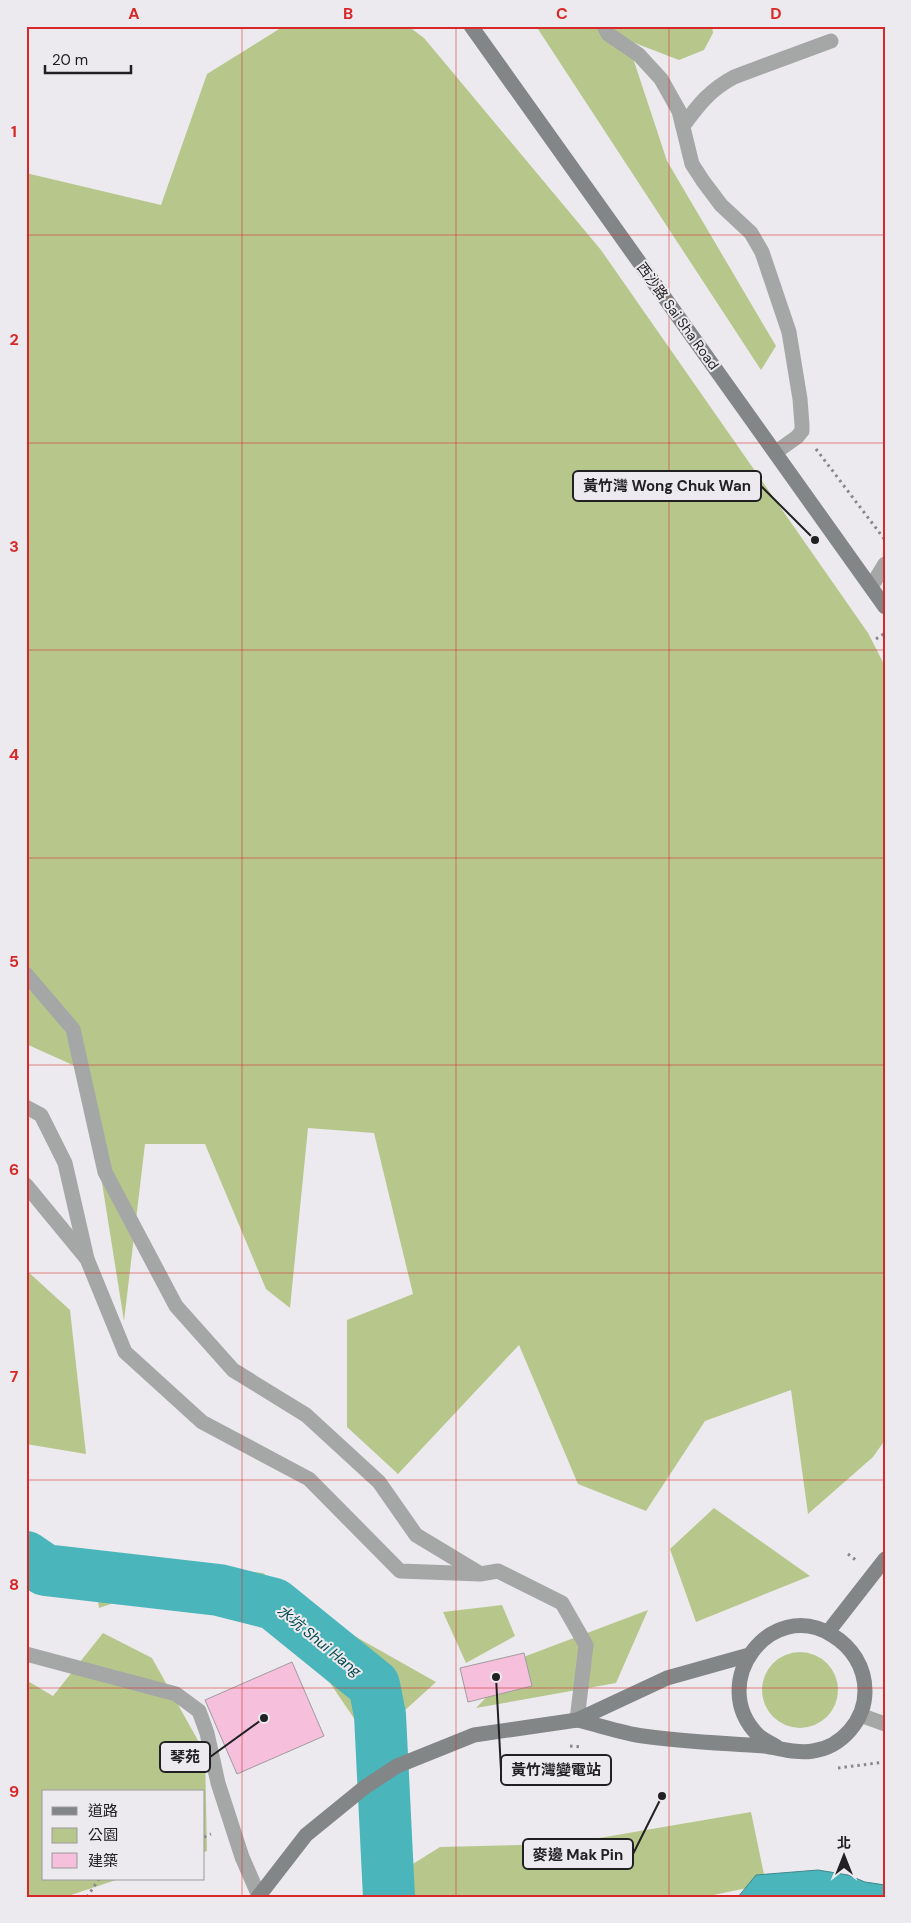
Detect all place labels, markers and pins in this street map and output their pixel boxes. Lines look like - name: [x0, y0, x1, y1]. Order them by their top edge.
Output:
- callout: 黃竹灣 Wong Chuk Wan: [573, 471, 761, 501]
- callout: 琴苑: [160, 1742, 210, 1772]
- callout: 黃竹灣變電站: [501, 1755, 611, 1785]
- callout: 麥邊 Mak Pin: [523, 1839, 633, 1869]

